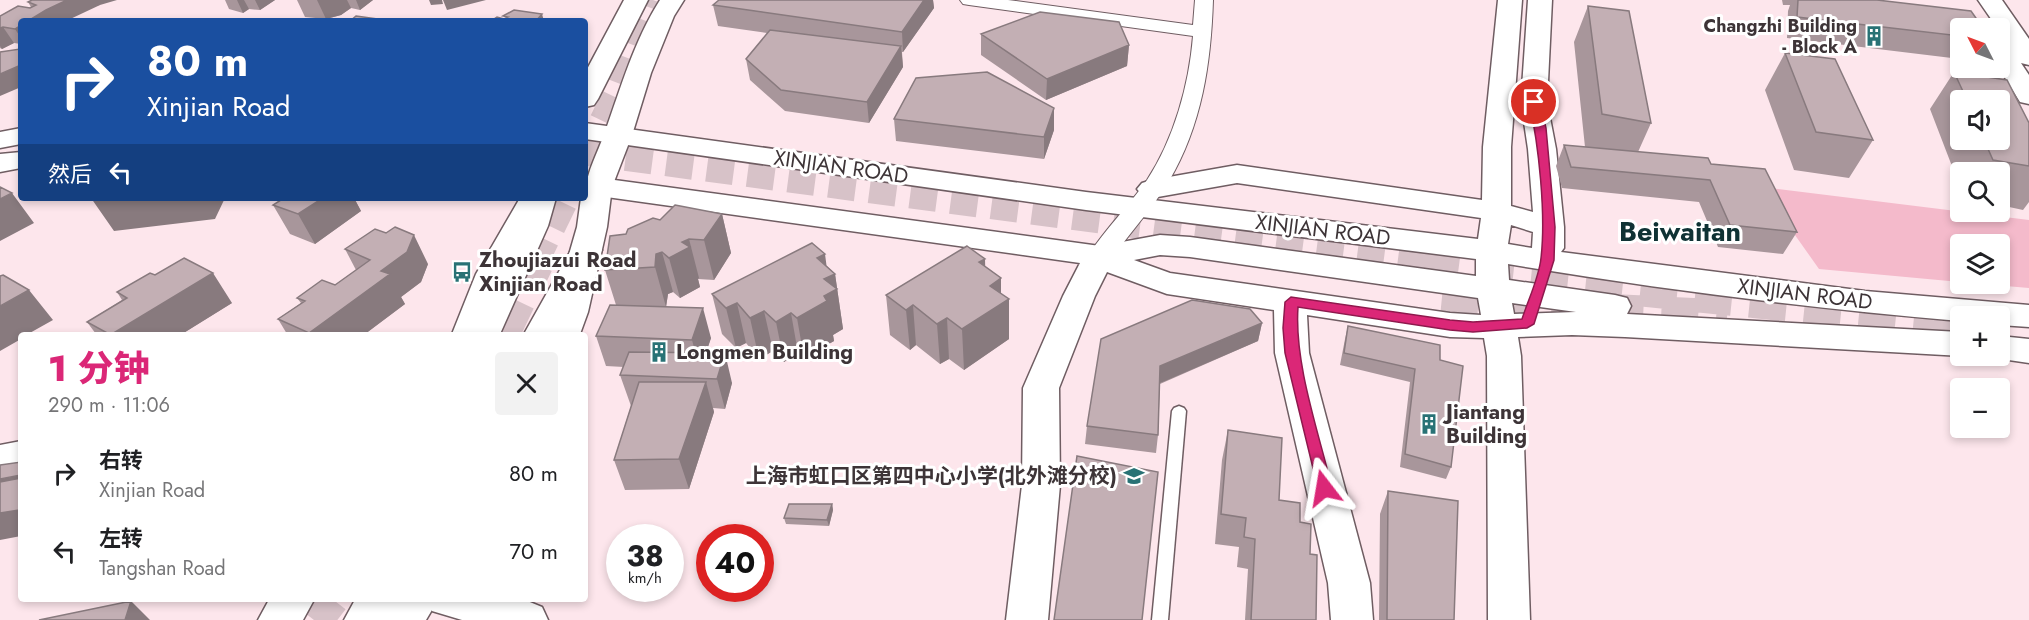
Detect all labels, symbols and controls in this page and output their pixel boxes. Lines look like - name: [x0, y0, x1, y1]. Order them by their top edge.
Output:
- place label: Changzhi Building - Block A: [1704, 13, 1858, 60]
- north arrow: [1950, 18, 2010, 78]
- map controls: [1950, 18, 2010, 438]
- building icon: Changzhi Building - Block A: [1862, 24, 1886, 48]
- text: 80 m: [147, 31, 248, 92]
- icon: right: [48, 42, 126, 120]
- pin: [1508, 76, 1559, 127]
- icon: arrive: [1517, 85, 1550, 118]
- text: Xinjian Road: [147, 87, 290, 126]
- button: sound: [1950, 90, 2010, 150]
- street label: XINJIAN ROAD: [772, 143, 910, 191]
- icon: left: [104, 156, 137, 189]
- text: 然后: [48, 158, 92, 190]
- button: search: [1950, 162, 2010, 222]
- street label: XINJIAN ROAD: [1254, 207, 1392, 253]
- district label: Beiwaitan: [1619, 212, 1741, 251]
- button: layers: [1950, 234, 2010, 294]
- place label: Zhoujiazui Road Xinjian Road: [479, 245, 636, 299]
- bus stop icon: Zhoujiazui Road Xinjian Road: [450, 260, 474, 284]
- street label: XINJIAN ROAD: [1736, 271, 1874, 317]
- button: +: [1950, 306, 2010, 366]
- place label: Longmen Building: [676, 337, 853, 367]
- building icon: Longmen Building: [647, 340, 671, 364]
- text: 1 分钟: [48, 342, 150, 394]
- button: close: [495, 352, 558, 415]
- button: −: [1950, 378, 2010, 438]
- text: 290 m · 11:06: [48, 391, 170, 420]
- place label: Jiantang Building: [1442, 397, 1527, 451]
- building icon: Jiantang Building: [1417, 412, 1441, 436]
- text: 右转: [99, 444, 143, 476]
- position arrow: [1292, 456, 1356, 520]
- icon: right: [48, 457, 81, 490]
- text: 80 m: [509, 457, 558, 489]
- place label: 上海市虹口区第四中心小学(北外滩分校): [746, 461, 1117, 491]
- school or university icon: 上海市虹口区第四中心小学(北外滩分校): [1122, 464, 1146, 488]
- text: Xinjian Road: [99, 476, 205, 505]
- text: 左转: [99, 522, 143, 554]
- speed limit sign: 40: [696, 524, 774, 602]
- text: 38: [626, 534, 664, 577]
- icon: left: [48, 535, 81, 568]
- text: 70 m: [509, 535, 558, 567]
- text: Tangshan Road: [99, 554, 226, 583]
- text: km/h: [628, 567, 662, 589]

